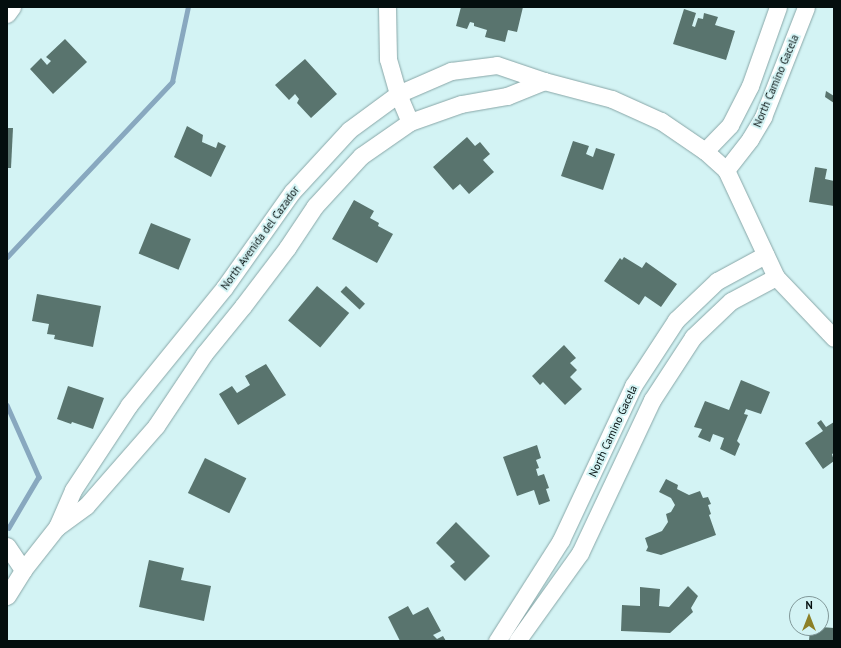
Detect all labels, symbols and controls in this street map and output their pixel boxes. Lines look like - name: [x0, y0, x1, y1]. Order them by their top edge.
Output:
- street label: North Camino Gacela: [750, 33, 802, 129]
- street label: North Avenida del Cazador: [218, 183, 302, 293]
- street label: North Camino Gacela: [586, 383, 640, 479]
- north arrow: [789, 596, 829, 636]
- text: N: [805, 598, 813, 612]

